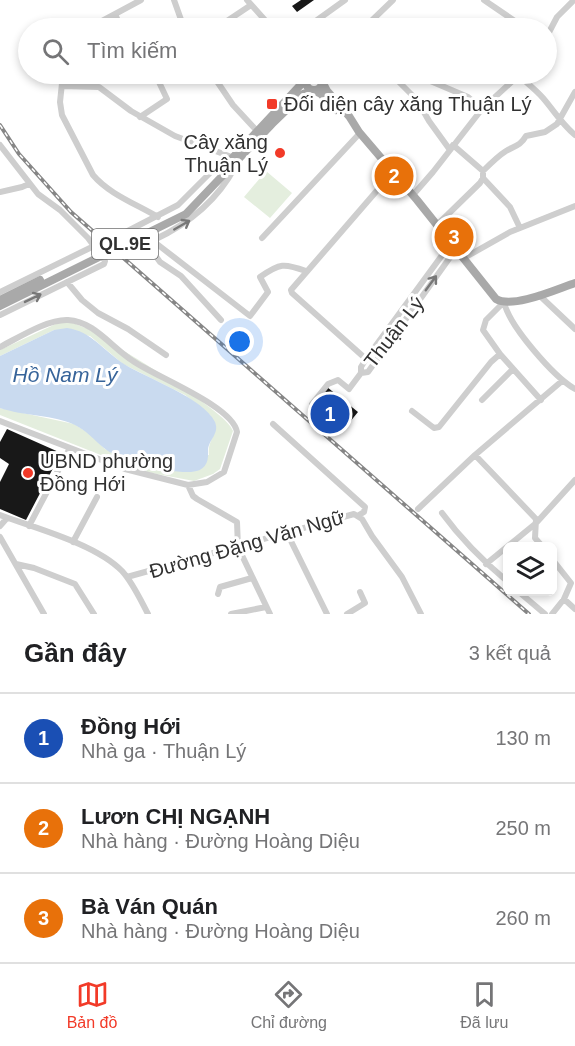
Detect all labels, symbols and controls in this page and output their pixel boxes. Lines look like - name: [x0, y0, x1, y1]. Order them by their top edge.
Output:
- search box: [18, 18, 557, 84]
- icon: search: [39, 35, 72, 68]
- text: Tìm kiếm: [87, 38, 177, 63]
- place label: Đối diện cây xăng Thuận Lý: [284, 93, 532, 115]
- marker: Đối diện cây xăng Thuận Lý: [265, 97, 279, 111]
- place label: Cây xăng Thuận Lý: [184, 131, 268, 176]
- marker: Cây xăng Thuận Lý: [273, 146, 287, 160]
- pin: 2: [374, 154, 414, 198]
- pin: 3: [434, 214, 474, 260]
- one-way arrow: [173, 219, 190, 231]
- road number: QL.9E: [92, 229, 158, 259]
- one-way arrow: [425, 276, 438, 292]
- one-way arrow: [24, 292, 42, 304]
- street label: Thuận Lý: [360, 292, 428, 372]
- your location: [225, 327, 254, 356]
- water label: Hồ Nam Lý: [12, 363, 119, 386]
- pin: 1: [310, 392, 350, 436]
- place label: UBND phường Đồng Hới: [40, 450, 173, 495]
- marker: UBND phường Đồng Hới: [21, 466, 35, 480]
- street label: Đường Đặng Văn Ngữ: [147, 506, 347, 582]
- map controls: [503, 542, 557, 596]
- button: layers: [503, 542, 557, 596]
- text: Gần đây: [24, 638, 127, 668]
- text: 3 kết quả: [469, 642, 551, 664]
- text: Đồng Hới: [81, 714, 181, 739]
- text: 1: [38, 727, 49, 749]
- text: 130 m: [495, 727, 551, 749]
- text: Nhà ga · Thuận Lý: [81, 740, 246, 762]
- text: Lươn CHỊ NGẠNH: [81, 804, 270, 829]
- text: 2: [38, 817, 49, 839]
- text: 250 m: [495, 817, 551, 839]
- text: Nhà hàng · Đường Hoàng Diệu: [81, 830, 360, 852]
- text: Bà Ván Quán: [81, 894, 218, 919]
- text: 3: [38, 907, 49, 929]
- text: 260 m: [495, 907, 551, 929]
- text: Nhà hàng · Đường Hoàng Diệu: [81, 920, 360, 942]
- tab: Bản đồ: [67, 978, 117, 1032]
- tab: Chỉ đường: [251, 978, 327, 1032]
- tab: Đã lưu: [460, 978, 508, 1032]

